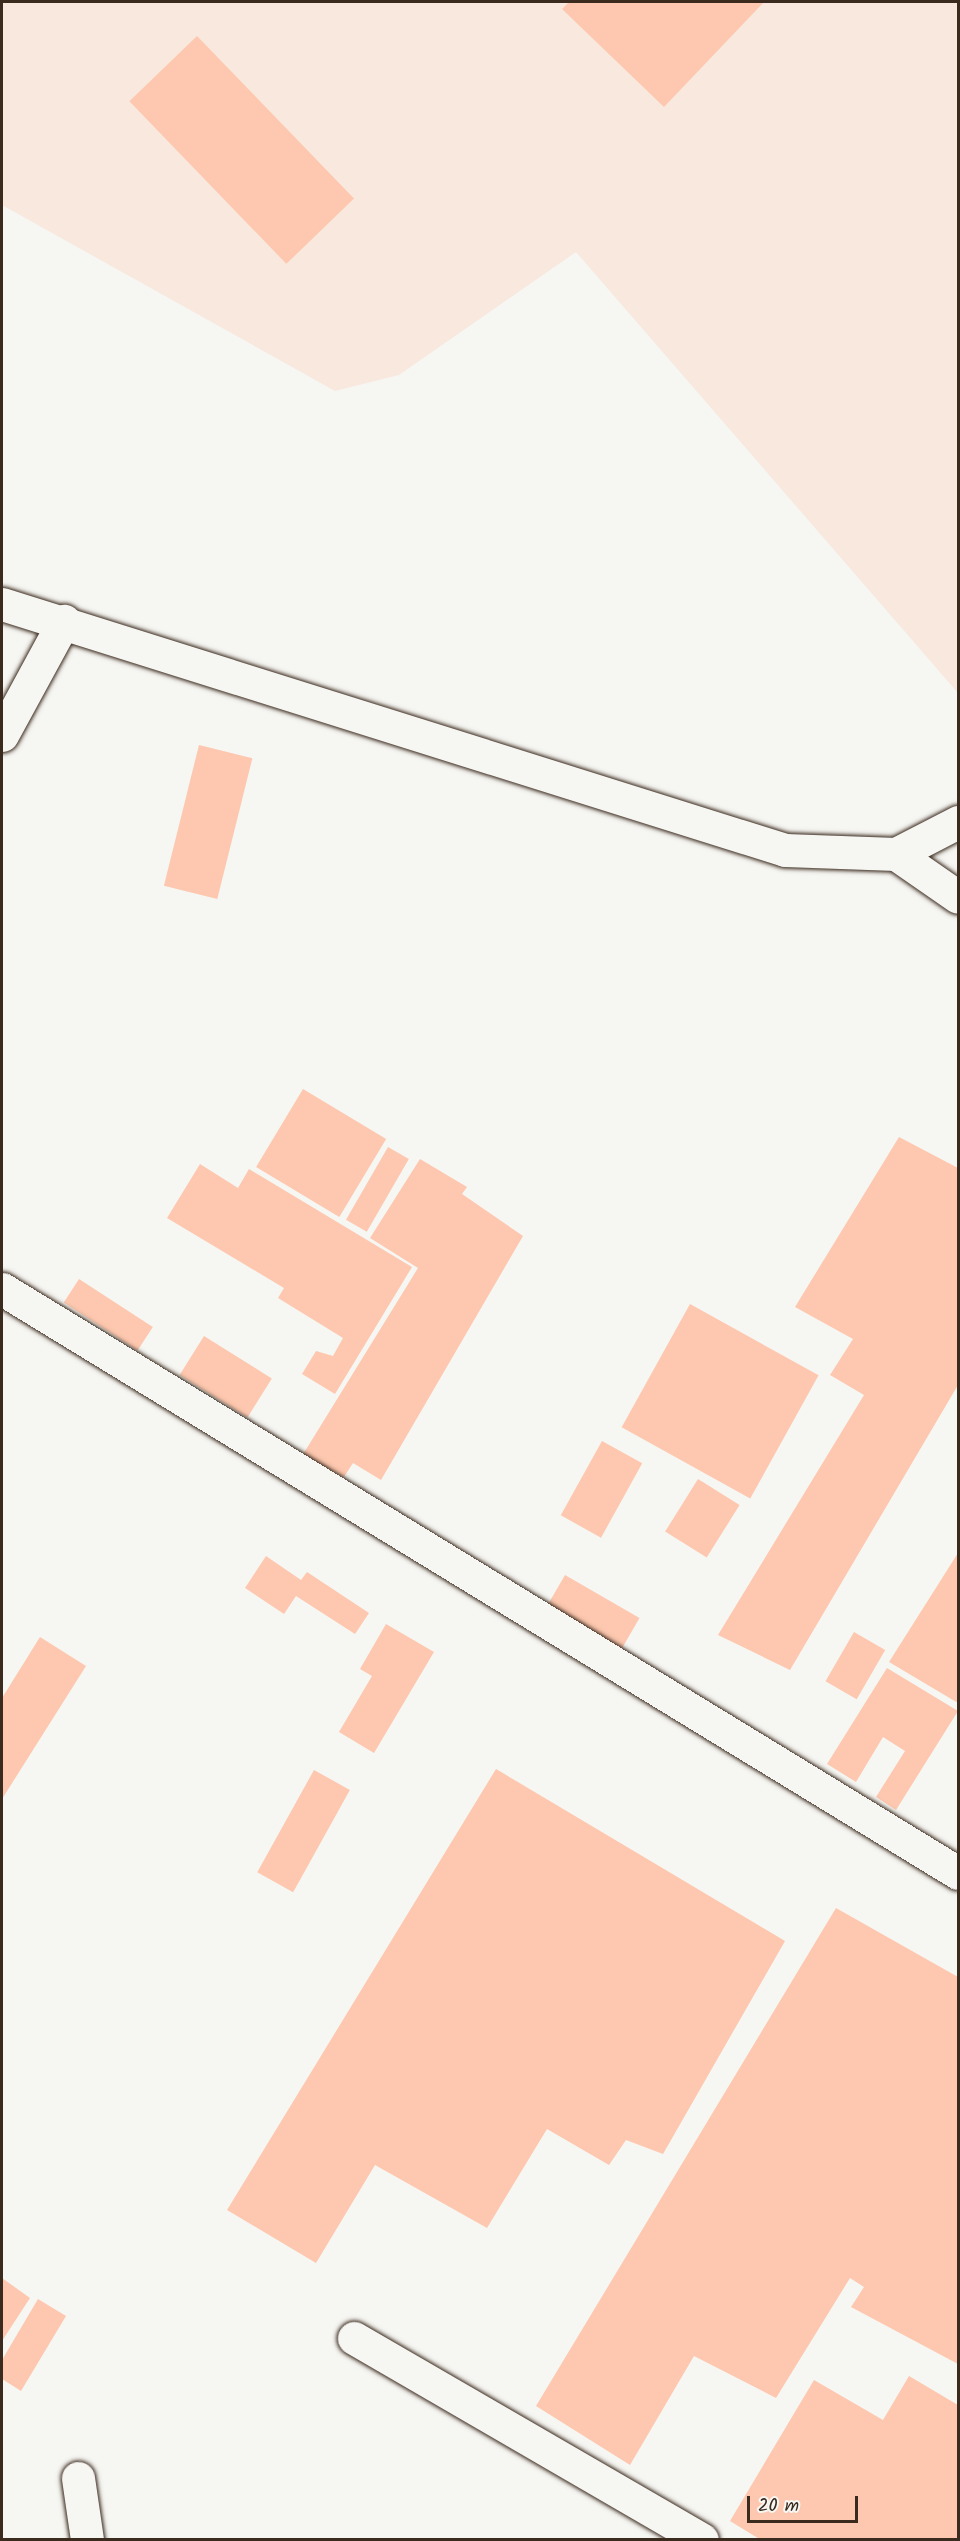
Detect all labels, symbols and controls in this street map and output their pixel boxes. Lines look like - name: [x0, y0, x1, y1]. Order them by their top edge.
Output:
- scale bar: [750, 2484, 861, 2522]
- text: 20 m: [758, 2492, 799, 2521]

